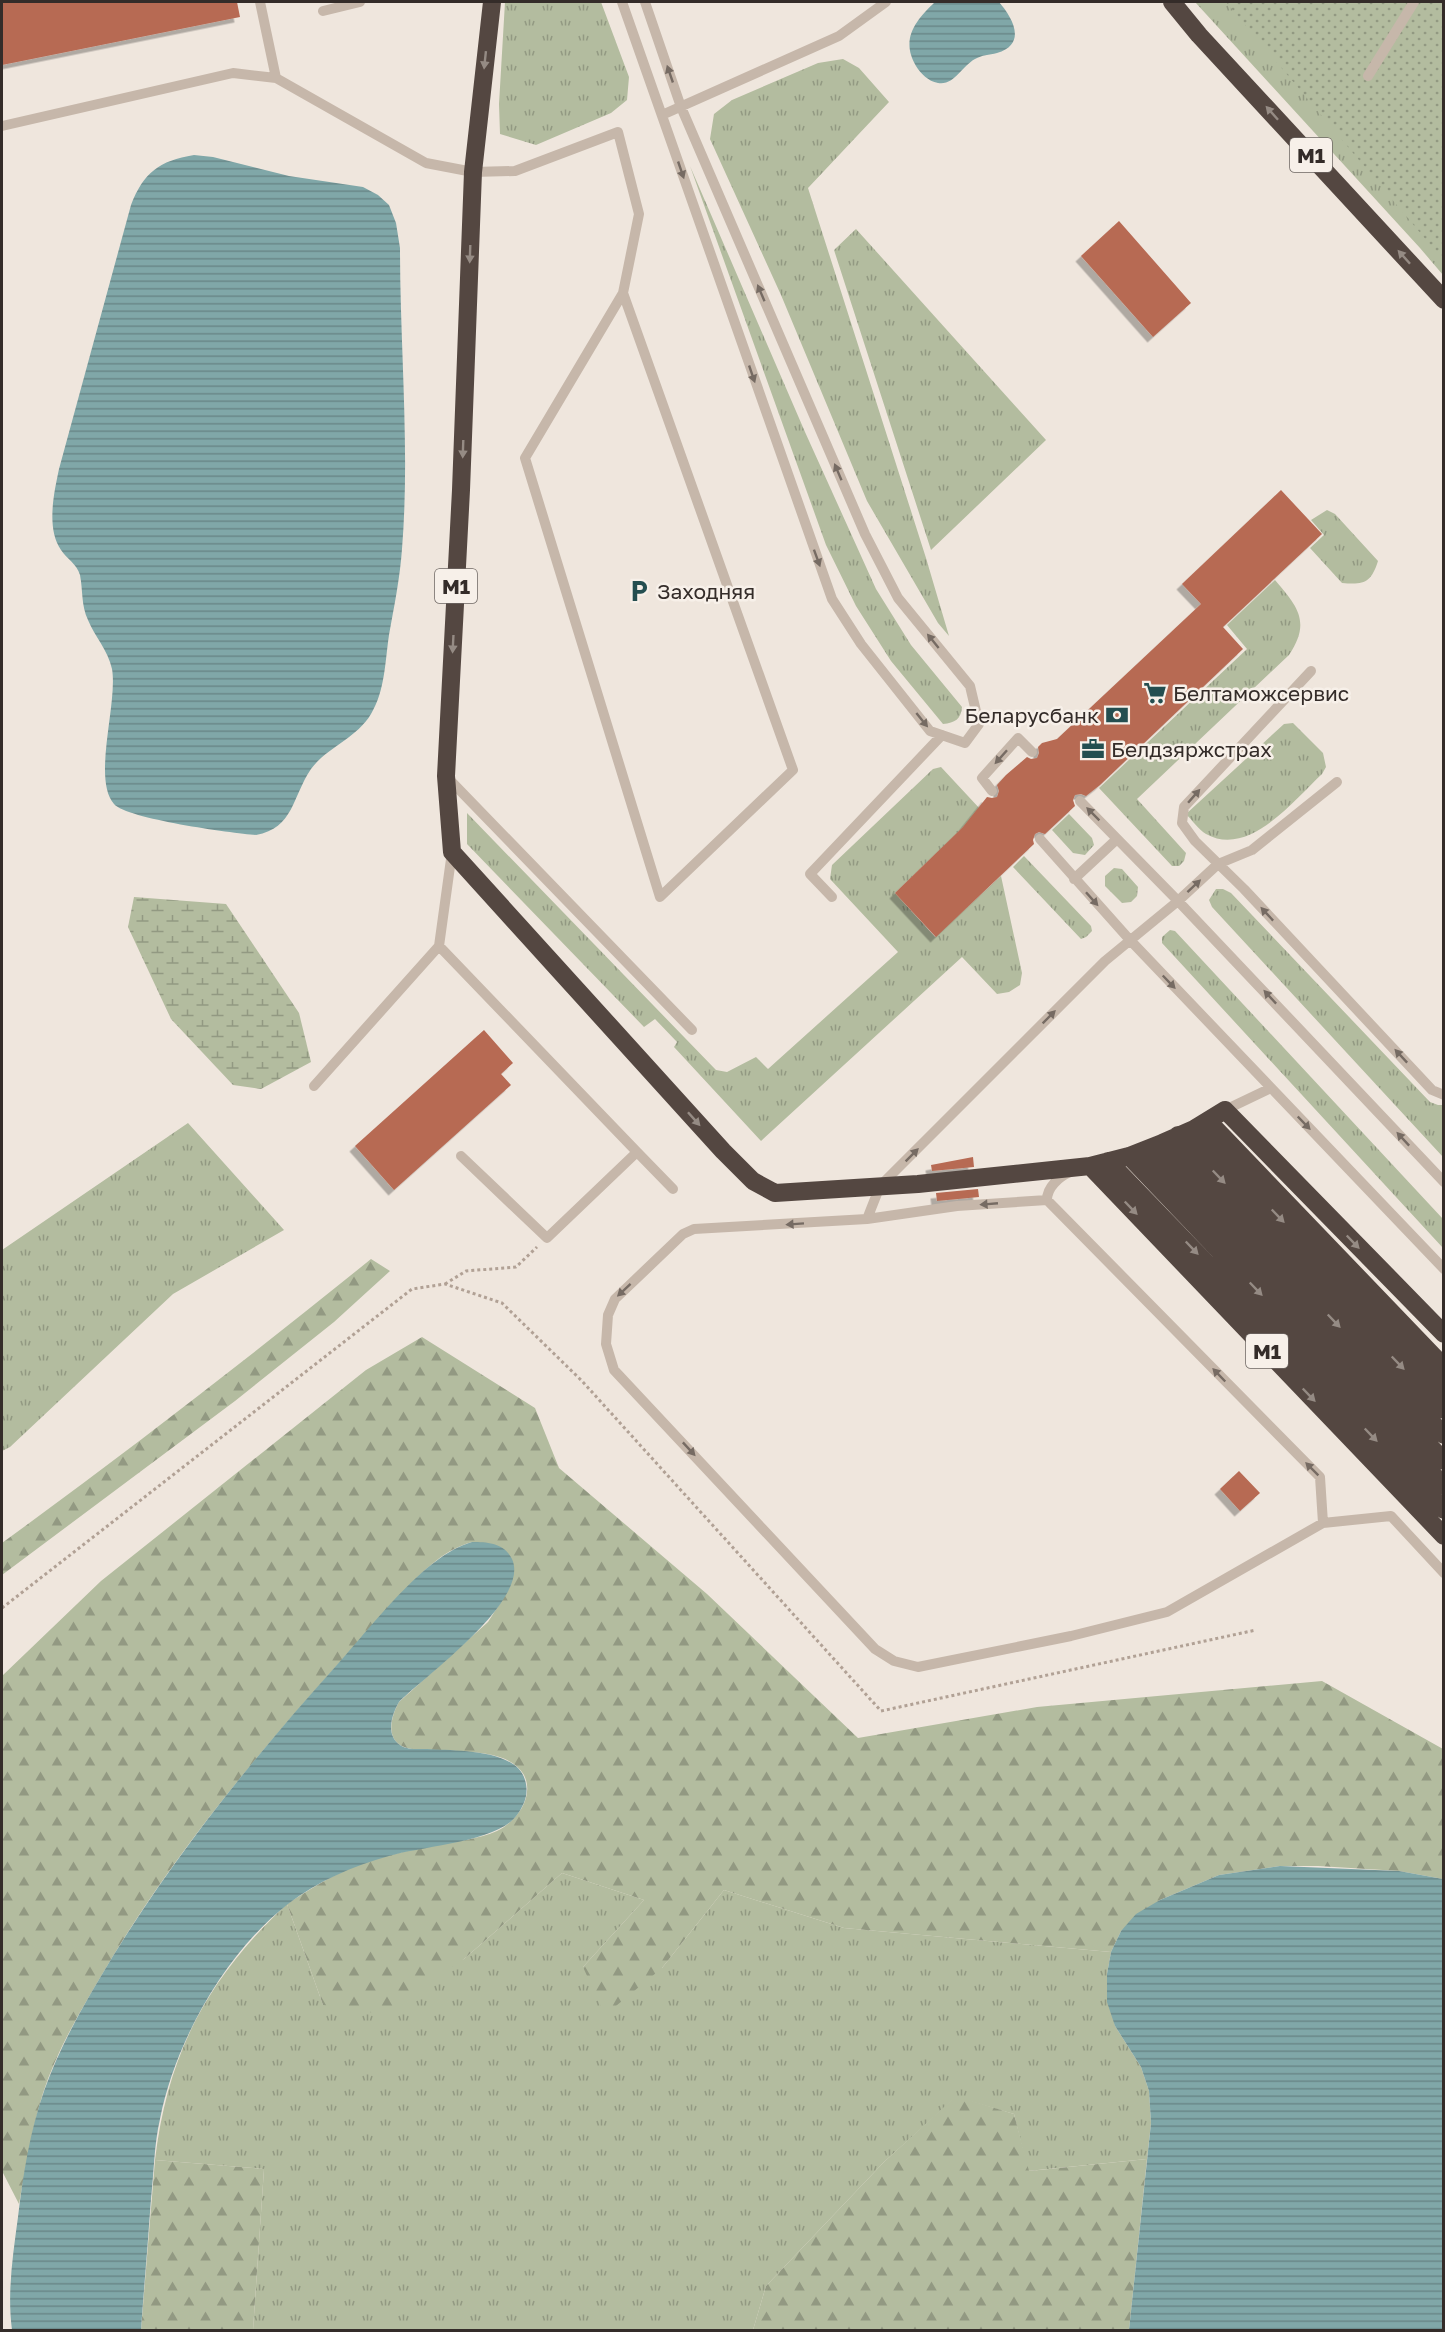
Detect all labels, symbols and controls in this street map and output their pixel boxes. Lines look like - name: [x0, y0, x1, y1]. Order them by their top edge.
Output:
- one-way arrow: [480, 50, 490, 69]
- one-way arrow: [665, 65, 674, 83]
- one-way arrow: [1266, 106, 1280, 120]
- road number: М1: [1290, 138, 1332, 172]
- one-way arrow: [677, 161, 687, 179]
- one-way arrow: [466, 244, 475, 263]
- one-way arrow: [1398, 250, 1411, 265]
- one-way arrow: [756, 283, 766, 301]
- one-way arrow: [748, 365, 758, 383]
- one-way arrow: [458, 439, 467, 458]
- one-way arrow: [833, 462, 843, 480]
- one-way arrow: [812, 549, 822, 567]
- road number: М1: [435, 569, 477, 603]
- parking icon: Заходняя: [626, 578, 652, 604]
- place label: Заходняя: [657, 578, 755, 604]
- one-way arrow: [448, 634, 458, 653]
- one-way arrow: [927, 634, 940, 649]
- supermarket icon: Белтаможсервис: [1142, 680, 1168, 706]
- place label: Белтаможсервис: [1173, 680, 1349, 706]
- place label: Беларусбанк: [964, 702, 1099, 728]
- bank icon: Беларусбанк: [1104, 702, 1130, 728]
- one-way arrow: [915, 713, 927, 728]
- office icon: Белдзяржстрах: [1080, 736, 1106, 762]
- place label: Белдзяржстрах: [1111, 736, 1272, 762]
- one-way arrow: [995, 749, 1008, 764]
- one-way arrow: [1187, 788, 1200, 804]
- one-way arrow: [1086, 807, 1100, 822]
- one-way arrow: [1186, 879, 1201, 893]
- one-way arrow: [1085, 891, 1098, 906]
- one-way arrow: [1261, 907, 1275, 921]
- one-way arrow: [1162, 974, 1176, 988]
- one-way arrow: [1263, 991, 1277, 1005]
- one-way arrow: [1042, 1009, 1056, 1024]
- one-way arrow: [1394, 1050, 1408, 1064]
- one-way arrow: [687, 1112, 701, 1127]
- one-way arrow: [1297, 1115, 1311, 1130]
- one-way arrow: [1397, 1133, 1411, 1147]
- one-way arrow: [904, 1148, 919, 1162]
- one-way arrow: [1212, 1170, 1226, 1185]
- one-way arrow: [980, 1199, 999, 1209]
- one-way arrow: [1123, 1201, 1137, 1215]
- one-way arrow: [1271, 1209, 1285, 1224]
- one-way arrow: [786, 1219, 805, 1229]
- one-way arrow: [1346, 1234, 1360, 1248]
- one-way arrow: [1185, 1241, 1199, 1256]
- one-way arrow: [1249, 1282, 1263, 1296]
- one-way arrow: [618, 1283, 632, 1297]
- one-way arrow: [1326, 1314, 1340, 1328]
- road number: М1: [1246, 1334, 1288, 1368]
- one-way arrow: [1391, 1356, 1405, 1371]
- one-way arrow: [1213, 1368, 1227, 1382]
- one-way arrow: [1301, 1387, 1315, 1401]
- one-way arrow: [1363, 1427, 1377, 1441]
- one-way arrow: [681, 1442, 695, 1456]
- one-way arrow: [1305, 1461, 1319, 1476]

